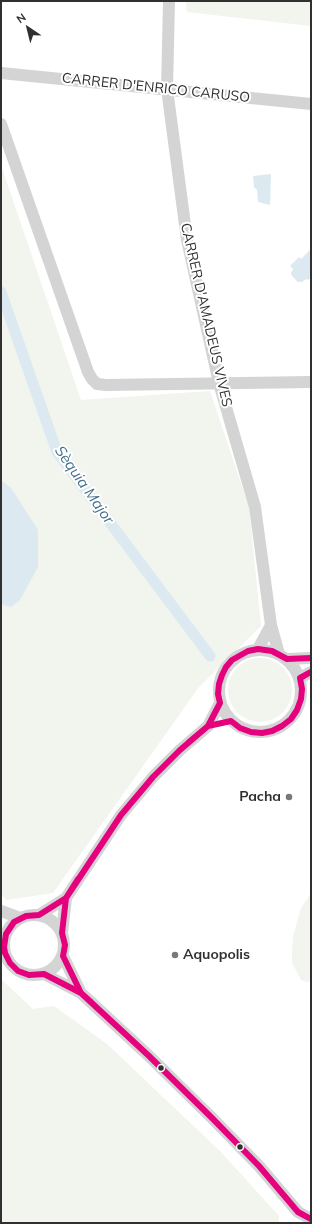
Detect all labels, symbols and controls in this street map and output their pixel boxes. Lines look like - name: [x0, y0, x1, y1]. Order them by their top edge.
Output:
- north arrow: [8, 8, 48, 48]
- text: N: [14, 10, 29, 26]
- street label: CARRER D'ENRICO CARUSO: [61, 70, 251, 106]
- street label: CARRER D'AMADEUS VIVES: [177, 222, 235, 408]
- water label: Sèquia Major: [51, 443, 117, 527]
- place label: Pacha: [239, 789, 281, 805]
- marker: Pacha: [284, 792, 294, 802]
- place label: Aquopolis: [183, 947, 250, 963]
- marker: Aquopolis: [170, 950, 180, 960]
- unlabelled marker: [156, 1063, 166, 1073]
- unlabelled marker: [235, 1142, 245, 1152]

